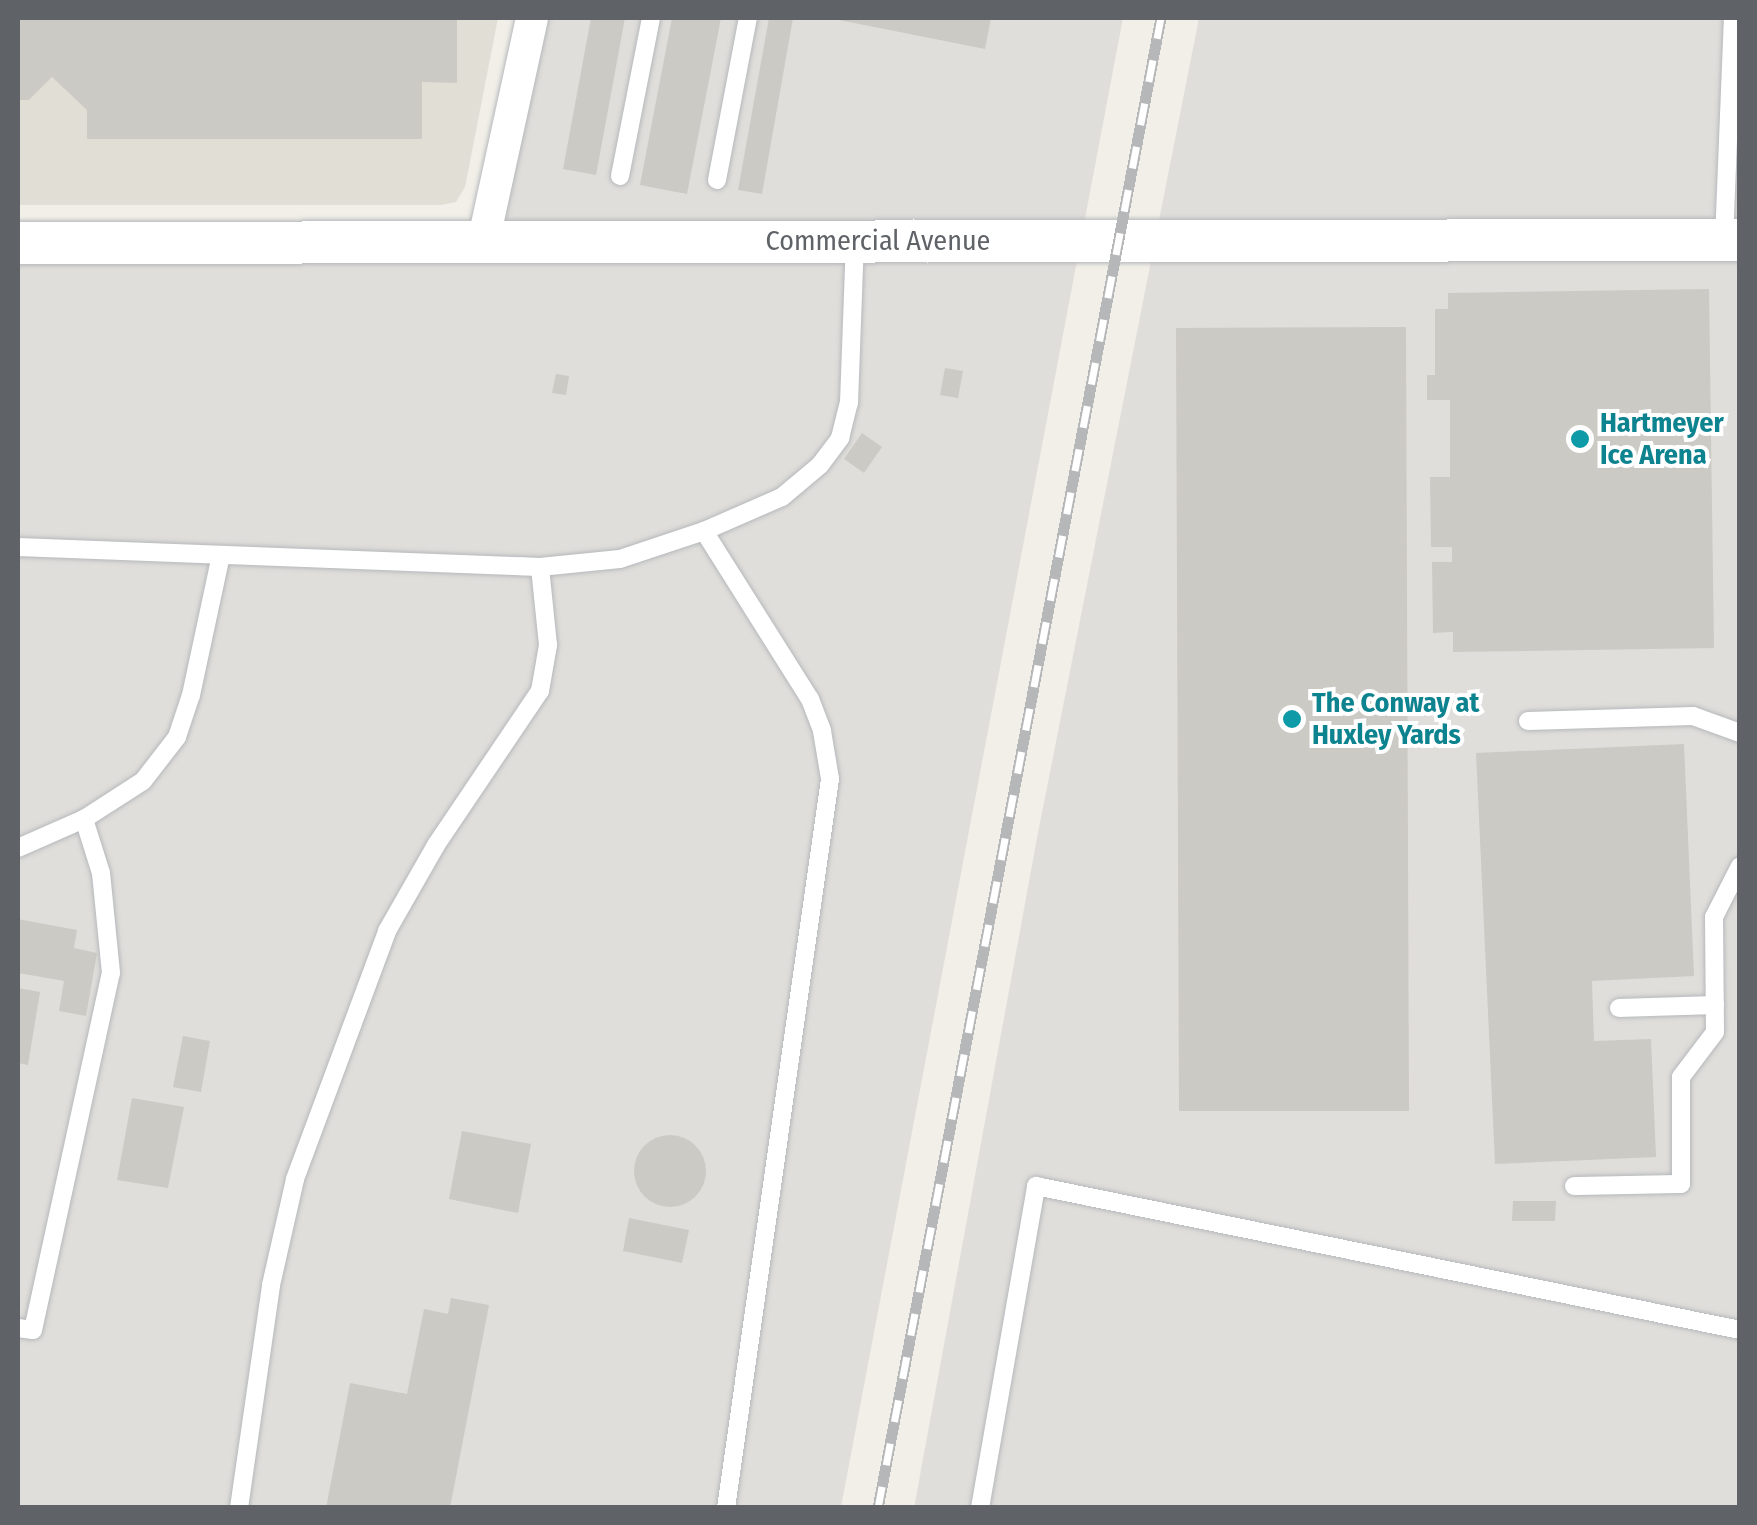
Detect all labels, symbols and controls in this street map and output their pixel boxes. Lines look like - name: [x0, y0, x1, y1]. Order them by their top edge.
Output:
- street label: Commercial Avenue: [766, 224, 990, 258]
- place label: Hartmeyer Ice Arena: [1600, 406, 1724, 472]
- marker: Hartmeyer Ice Arena: [1569, 428, 1591, 450]
- place label: The Conway at Huxley Yards: [1312, 686, 1479, 752]
- marker: The Conway at Huxley Yards: [1281, 708, 1303, 730]

